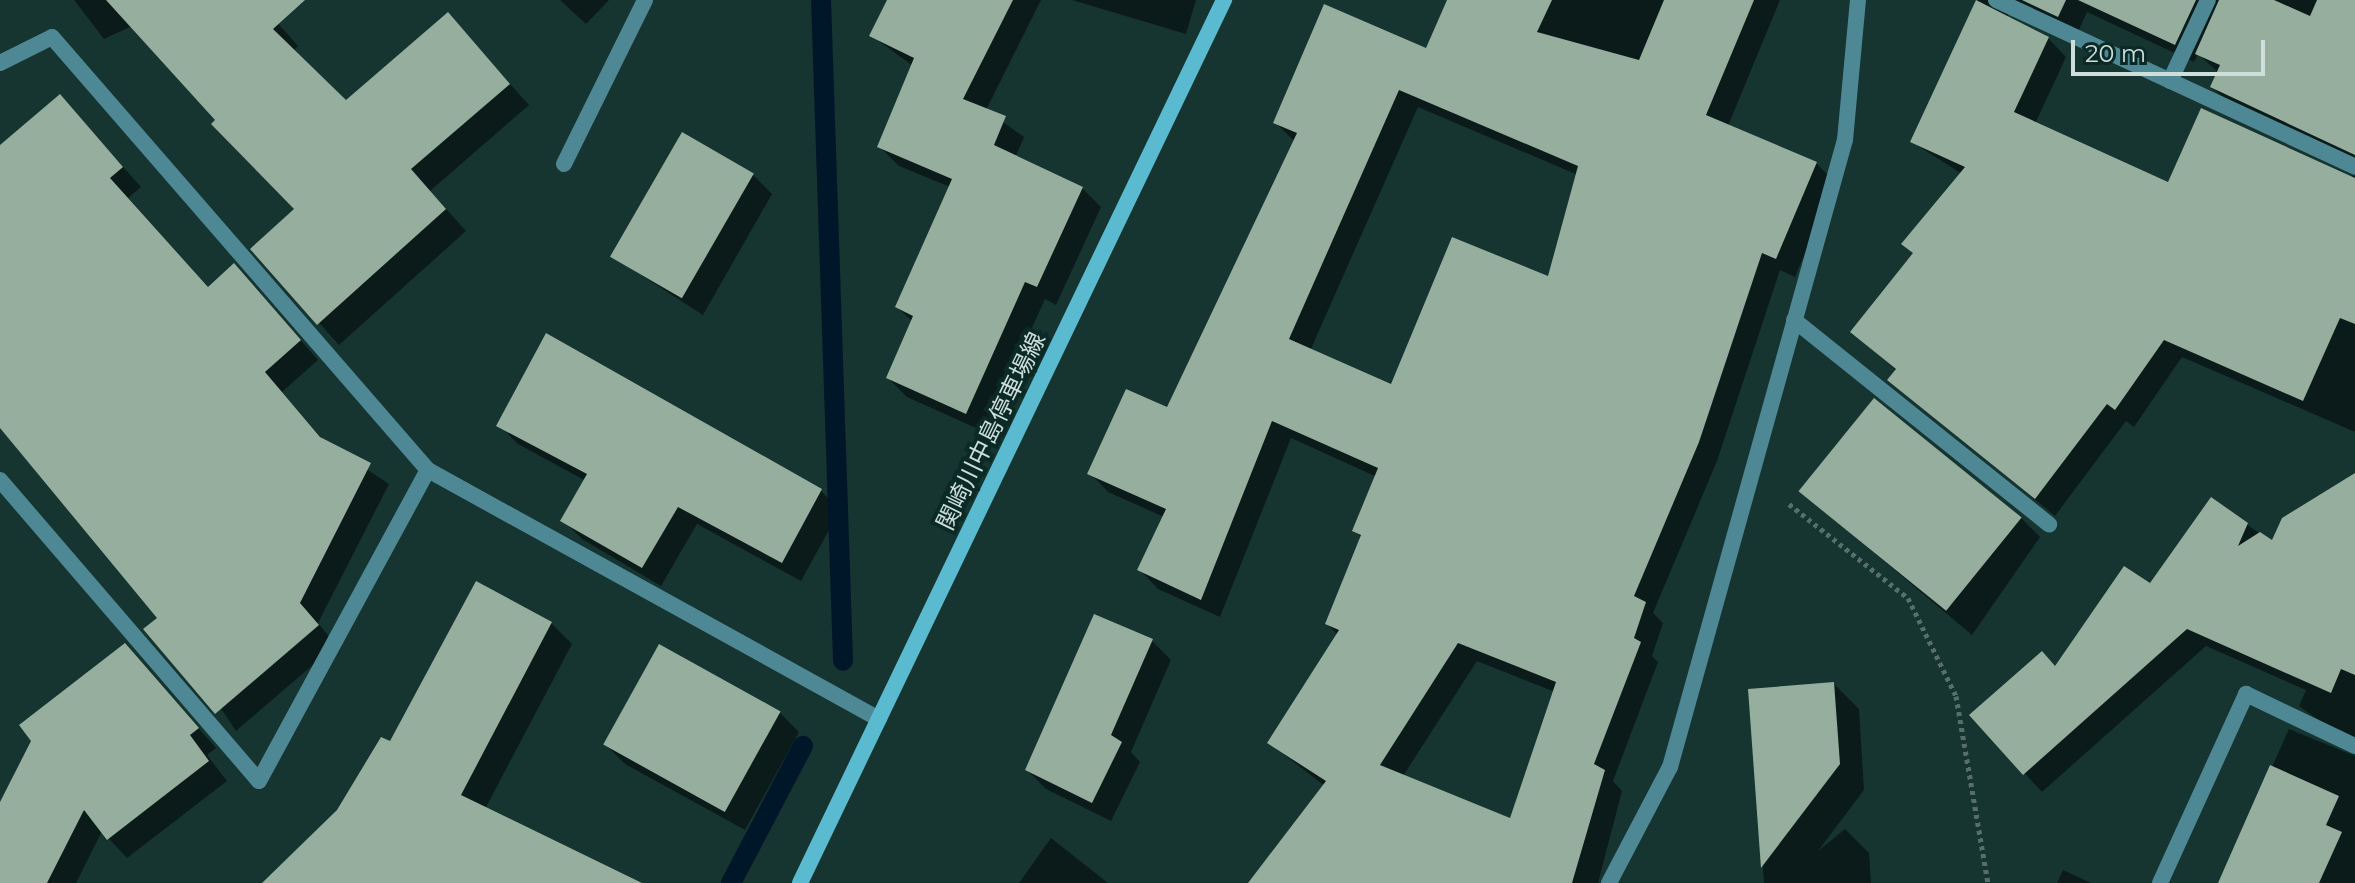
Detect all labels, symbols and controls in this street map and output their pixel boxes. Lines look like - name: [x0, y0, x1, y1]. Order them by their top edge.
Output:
- scale bar: [2075, 24, 2269, 74]
- text: 20 m: [2085, 39, 2146, 68]
- street label: 関崎川中島停車場線: [931, 328, 1051, 534]

